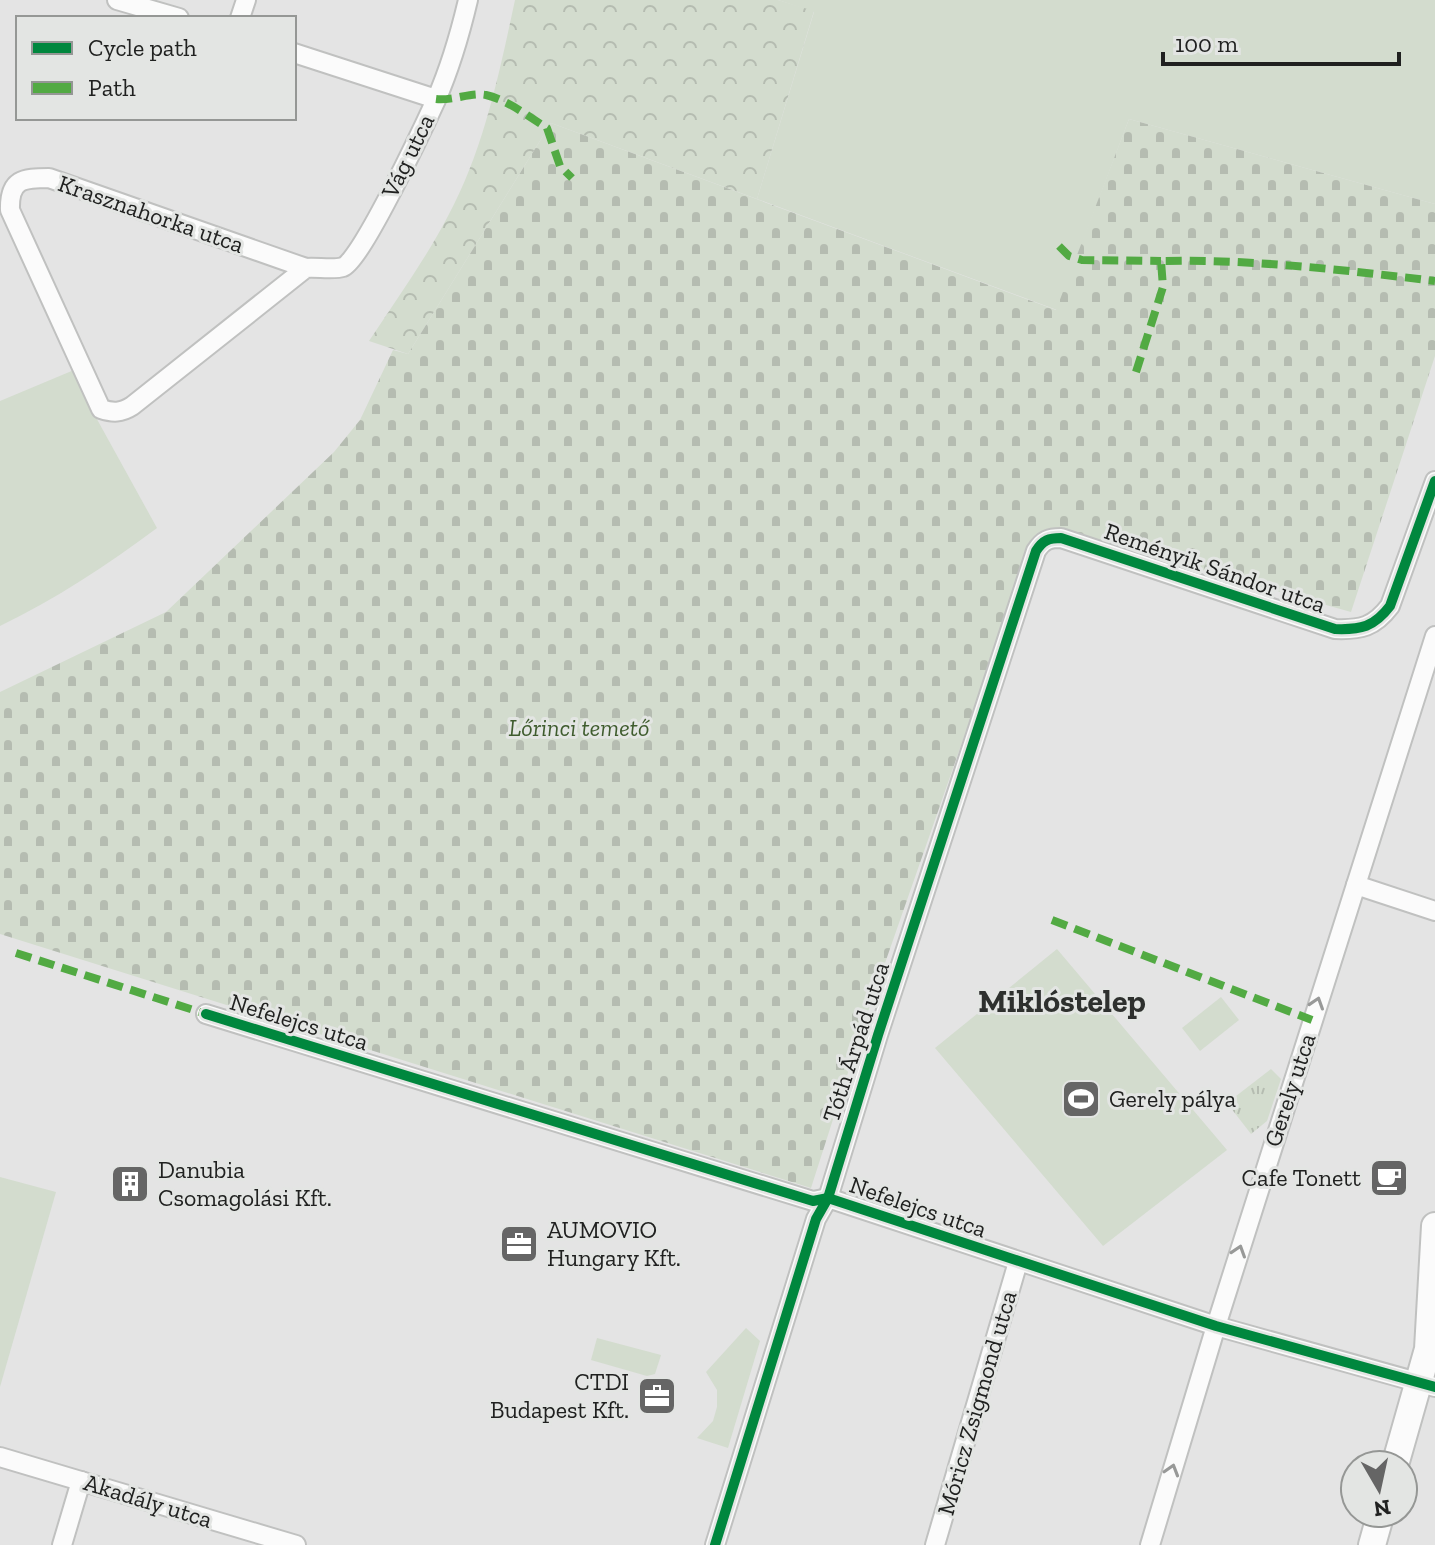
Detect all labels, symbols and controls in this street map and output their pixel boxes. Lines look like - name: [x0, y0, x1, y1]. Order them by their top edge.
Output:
- legend: [16, 16, 296, 120]
- scale bar: [1163, 16, 1399, 66]
- text: 100 m: [1175, 29, 1238, 58]
- text: Cycle path: [88, 33, 197, 62]
- text: Path: [88, 73, 136, 102]
- street label: Vág utca: [375, 109, 440, 203]
- street label: Krasznahorka utca: [55, 168, 248, 259]
- street label: Reményik Sándor utca: [1101, 516, 1330, 619]
- park label: Lőrinci temető: [509, 713, 650, 742]
- street label: Tóth Árpád utca: [816, 958, 895, 1126]
- district label: Miklóstelep: [978, 982, 1146, 1020]
- street label: Nefelejcs utca: [227, 987, 372, 1056]
- one-way arrow: [1308, 997, 1324, 1011]
- street label: Gerely utca: [1258, 1029, 1322, 1150]
- sports icon: Gerely pálya: [1060, 1078, 1102, 1120]
- place label: Gerely pálya: [1109, 1084, 1237, 1113]
- place label: Danubia Csomagolási Kft.: [158, 1155, 332, 1212]
- cafe icon: Cafe Tonett: [1368, 1157, 1410, 1199]
- building icon: Danubia Csomagolási Kft.: [109, 1163, 151, 1205]
- place label: Cafe Tonett: [1242, 1163, 1361, 1192]
- street label: Nefelejcs utca: [846, 1170, 991, 1244]
- place label: AUMOVIO Hungary Kft.: [547, 1215, 681, 1272]
- office icon: AUMOVIO Hungary Kft.: [498, 1223, 540, 1265]
- one-way arrow: [1230, 1245, 1246, 1259]
- street label: Móricz Zsigmond utca: [931, 1287, 1023, 1518]
- place label: CTDI Budapest Kft.: [490, 1367, 629, 1424]
- office icon: CTDI Budapest Kft.: [636, 1375, 678, 1417]
- north arrow: [1339, 1449, 1419, 1529]
- one-way arrow: [1163, 1464, 1179, 1478]
- street label: Akadály utca: [80, 1467, 216, 1534]
- text: N: [1371, 1494, 1392, 1523]

